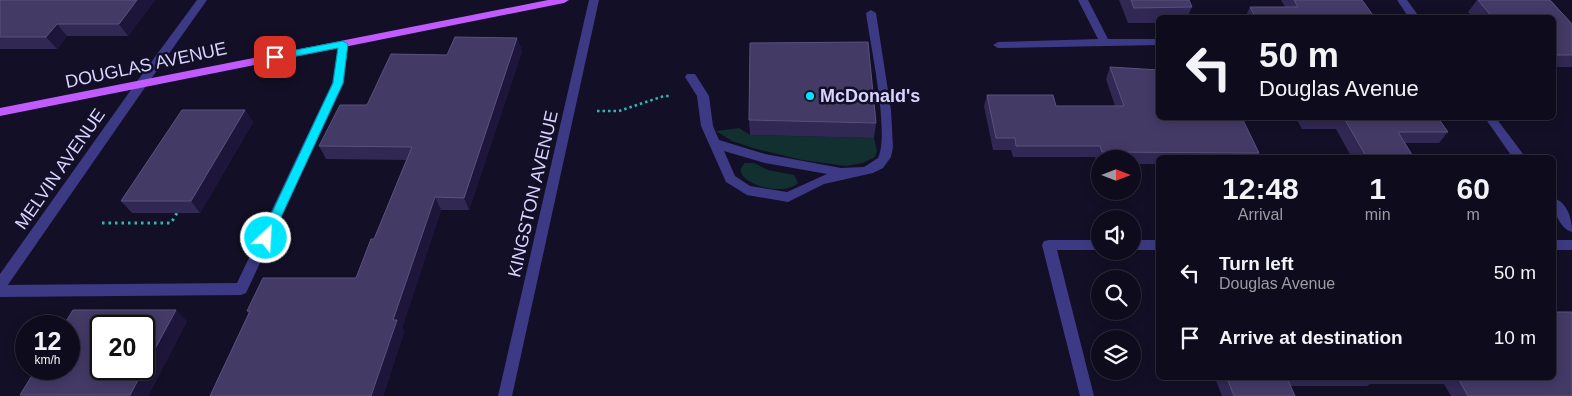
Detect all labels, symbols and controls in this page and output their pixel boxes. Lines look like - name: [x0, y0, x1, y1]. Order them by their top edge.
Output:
- icon: left: [1176, 35, 1241, 100]
- text: 50 m: [1259, 35, 1339, 74]
- pin: [254, 36, 296, 78]
- street label: DOUGLAS AVENUE: [63, 38, 229, 92]
- icon: arrive: [261, 43, 289, 71]
- text: Douglas Avenue: [1259, 76, 1419, 101]
- place label: McDonald's: [820, 86, 920, 106]
- marker: McDonald's: [804, 90, 816, 102]
- street label: MELVIN AVENUE: [11, 105, 109, 233]
- street label: KINGSTON AVENUE: [504, 109, 562, 279]
- north arrow: [1091, 150, 1141, 200]
- map controls: [1091, 150, 1141, 380]
- text: 12:48: [1222, 172, 1299, 205]
- text: 1: [1369, 172, 1386, 205]
- text: 60: [1457, 172, 1490, 205]
- text: Arrival: [1238, 206, 1283, 223]
- text: min: [1365, 206, 1391, 223]
- text: m: [1467, 206, 1480, 223]
- button: sound: [1091, 210, 1141, 260]
- position arrow: [239, 211, 291, 263]
- text: Turn left: [1219, 253, 1294, 274]
- icon: left: [1176, 259, 1204, 287]
- text: 50 m: [1494, 262, 1536, 283]
- button: search: [1091, 270, 1141, 320]
- text: Douglas Avenue: [1219, 275, 1335, 292]
- speed limit sign: 20: [90, 315, 155, 380]
- icon: arrive: [1176, 324, 1204, 352]
- text: 12: [34, 327, 61, 355]
- text: Arrive at destination: [1219, 327, 1403, 348]
- text: 10 m: [1494, 327, 1536, 348]
- button: layers: [1091, 330, 1141, 380]
- text: km/h: [34, 353, 61, 367]

